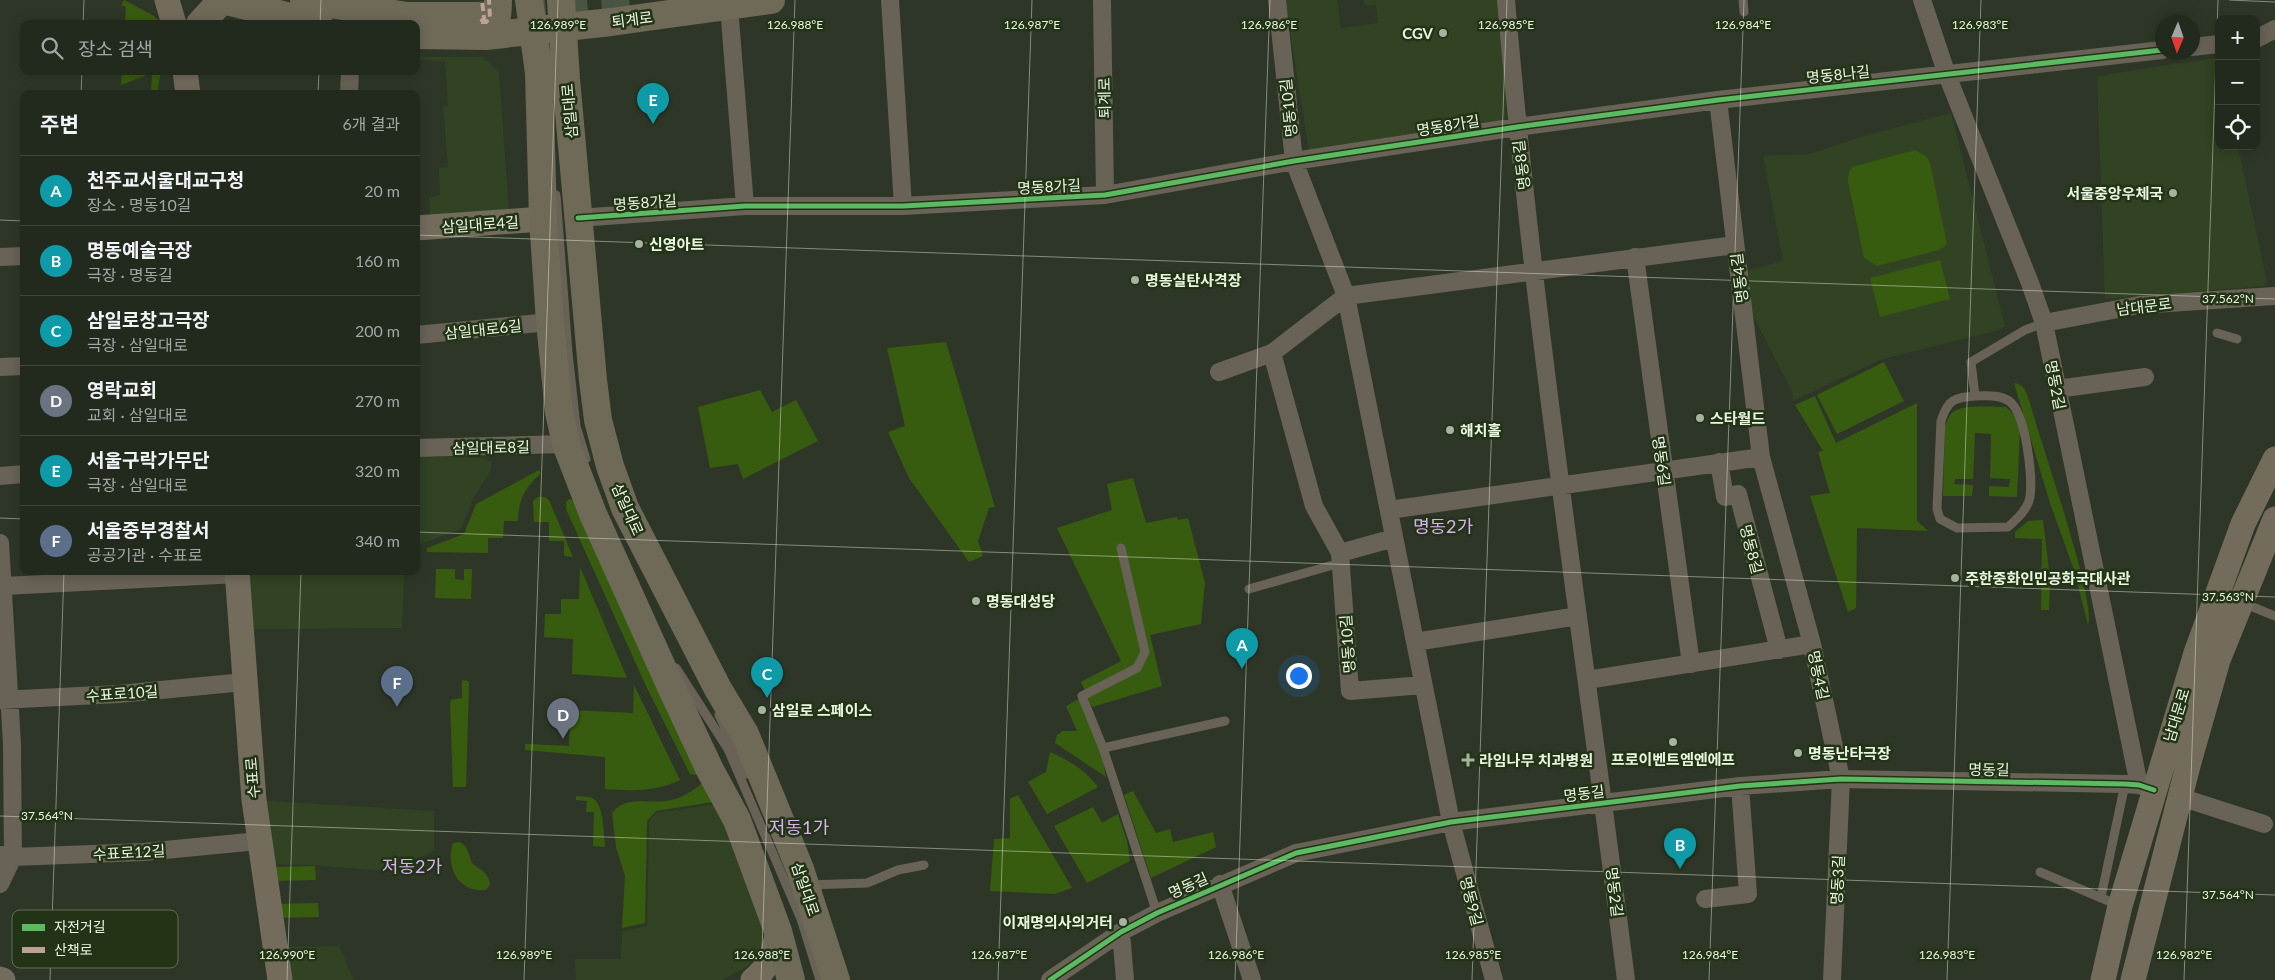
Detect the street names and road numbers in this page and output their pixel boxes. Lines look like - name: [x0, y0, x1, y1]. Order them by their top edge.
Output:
- street label: 퇴계로: [610, 8, 654, 30]
- street label: 명동8나길: [1805, 62, 1871, 86]
- street label: 퇴계로: [1095, 77, 1113, 119]
- street label: 명동10길: [1276, 78, 1300, 138]
- street label: 삼일대로: [558, 83, 580, 139]
- street label: 명동8가길: [1415, 111, 1481, 139]
- street label: 명동8길: [1509, 139, 1533, 191]
- street label: 명동8가길: [1017, 175, 1081, 197]
- street label: 명동8가길: [612, 191, 678, 213]
- street label: 삼일대로4길: [441, 212, 519, 236]
- street label: 명동4길: [1727, 252, 1751, 304]
- street label: 남대문로: [2116, 294, 2172, 318]
- street label: 삼일대로6길: [443, 316, 523, 342]
- street label: 명동2길: [2042, 359, 2070, 411]
- street label: 명동6길: [1650, 435, 1674, 487]
- street label: 삼일대로8길: [452, 437, 530, 457]
- street label: 삼일대로: [609, 480, 647, 538]
- street label: 명동8길: [1737, 522, 1767, 576]
- street label: 명동10길: [1336, 614, 1358, 674]
- street label: 명동4길: [1805, 649, 1833, 701]
- street label: 수표로10길: [85, 681, 159, 705]
- street label: 남대문로: [2159, 686, 2193, 744]
- street label: 수표로: [241, 757, 263, 799]
- street label: 명동길: [1968, 760, 2010, 778]
- street label: 명동길: [1562, 782, 1606, 804]
- street label: 수표로12길: [92, 841, 166, 863]
- street label: 명동3길: [1827, 855, 1847, 905]
- street label: 삼일대로: [789, 860, 823, 918]
- street label: 명동2길: [1603, 866, 1627, 918]
- street label: 명동길: [1165, 868, 1211, 902]
- street label: 명동9길: [1457, 874, 1487, 928]

